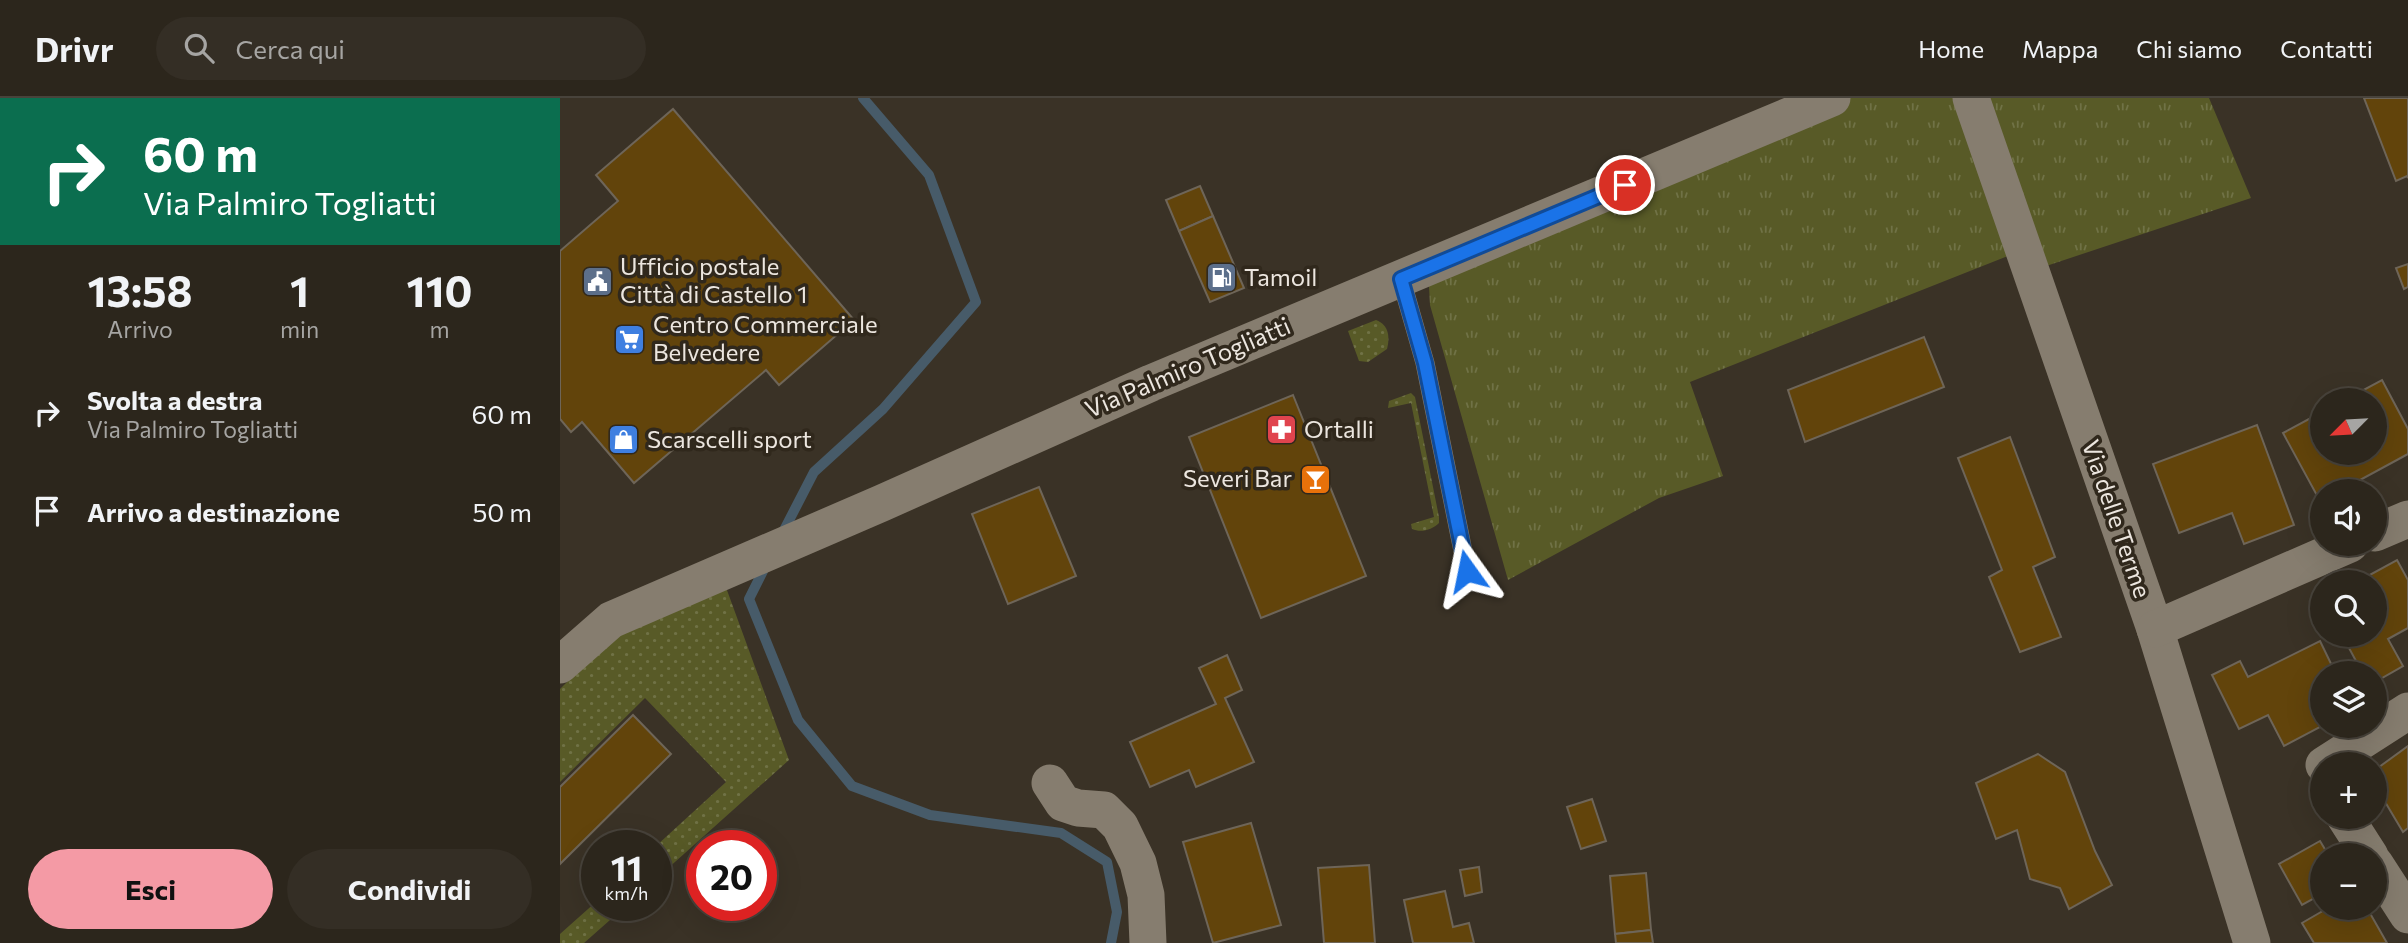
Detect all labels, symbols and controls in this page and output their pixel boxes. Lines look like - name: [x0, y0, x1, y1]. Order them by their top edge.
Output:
- search box: [156, 17, 646, 80]
- text: Drivr: [35, 28, 114, 69]
- icon: search: [180, 29, 218, 67]
- text: Cerca qui: [236, 33, 345, 64]
- text: Home: [1918, 34, 1984, 63]
- text: Mappa: [2022, 34, 2098, 63]
- text: Chi siamo: [2136, 34, 2242, 63]
- text: Contatti: [2280, 34, 2373, 63]
- text: 60 m: [143, 122, 258, 182]
- icon: right: [28, 126, 119, 217]
- pin: [1595, 155, 1655, 215]
- icon: arrive: [1606, 166, 1644, 204]
- text: Via Palmiro Togliatti: [143, 182, 437, 222]
- place label: Ufficio postale Città di Castello 1: [620, 251, 808, 308]
- fuel station icon: Tamoil: [1204, 261, 1238, 295]
- place label: Tamoil: [1244, 262, 1317, 291]
- text: 13:58: [87, 264, 193, 316]
- text: 1: [290, 264, 309, 316]
- text: 110: [407, 264, 473, 316]
- public building icon: Ufficio postale Città di Castello 1: [580, 264, 614, 298]
- place label: Centro Commerciale Belvedere: [653, 309, 878, 366]
- street label: Via Palmiro Togliatti: [1080, 310, 1294, 423]
- text: Arrivo: [107, 315, 173, 343]
- text: min: [280, 315, 319, 343]
- text: m: [430, 315, 450, 343]
- supermarket icon: Centro Commerciale Belvedere: [613, 322, 647, 356]
- text: Svolta a destra: [87, 384, 262, 415]
- north arrow: [2310, 388, 2387, 466]
- map controls: [2310, 388, 2387, 920]
- icon: right: [28, 394, 66, 432]
- text: 60 m: [472, 398, 532, 429]
- pharmacy icon: Ortalli: [1264, 413, 1298, 447]
- place label: Ortalli: [1304, 414, 1374, 443]
- text: Via Palmiro Togliatti: [87, 415, 298, 443]
- shop icon: Scarscelli sport: [607, 423, 641, 457]
- place label: Scarscelli sport: [647, 424, 812, 453]
- street label: Via delle Terme: [2077, 436, 2158, 601]
- bar icon: Severi Bar: [1298, 462, 1332, 496]
- place label: Severi Bar: [1183, 463, 1292, 492]
- button: sound: [2310, 479, 2387, 556]
- icon: arrive: [28, 492, 66, 530]
- text: Arrivo a destinazione: [87, 496, 340, 527]
- text: 50 m: [472, 496, 532, 527]
- position arrow: [1430, 534, 1504, 608]
- button: search: [2310, 570, 2387, 647]
- button: layers: [2310, 661, 2387, 738]
- button: +: [2310, 752, 2387, 829]
- speed limit sign: 20: [686, 830, 777, 921]
- button: −: [2310, 843, 2387, 920]
- text: 11: [611, 845, 642, 888]
- button: Esci: [28, 849, 273, 929]
- button: Condividi: [287, 849, 532, 929]
- text: km/h: [605, 882, 648, 904]

